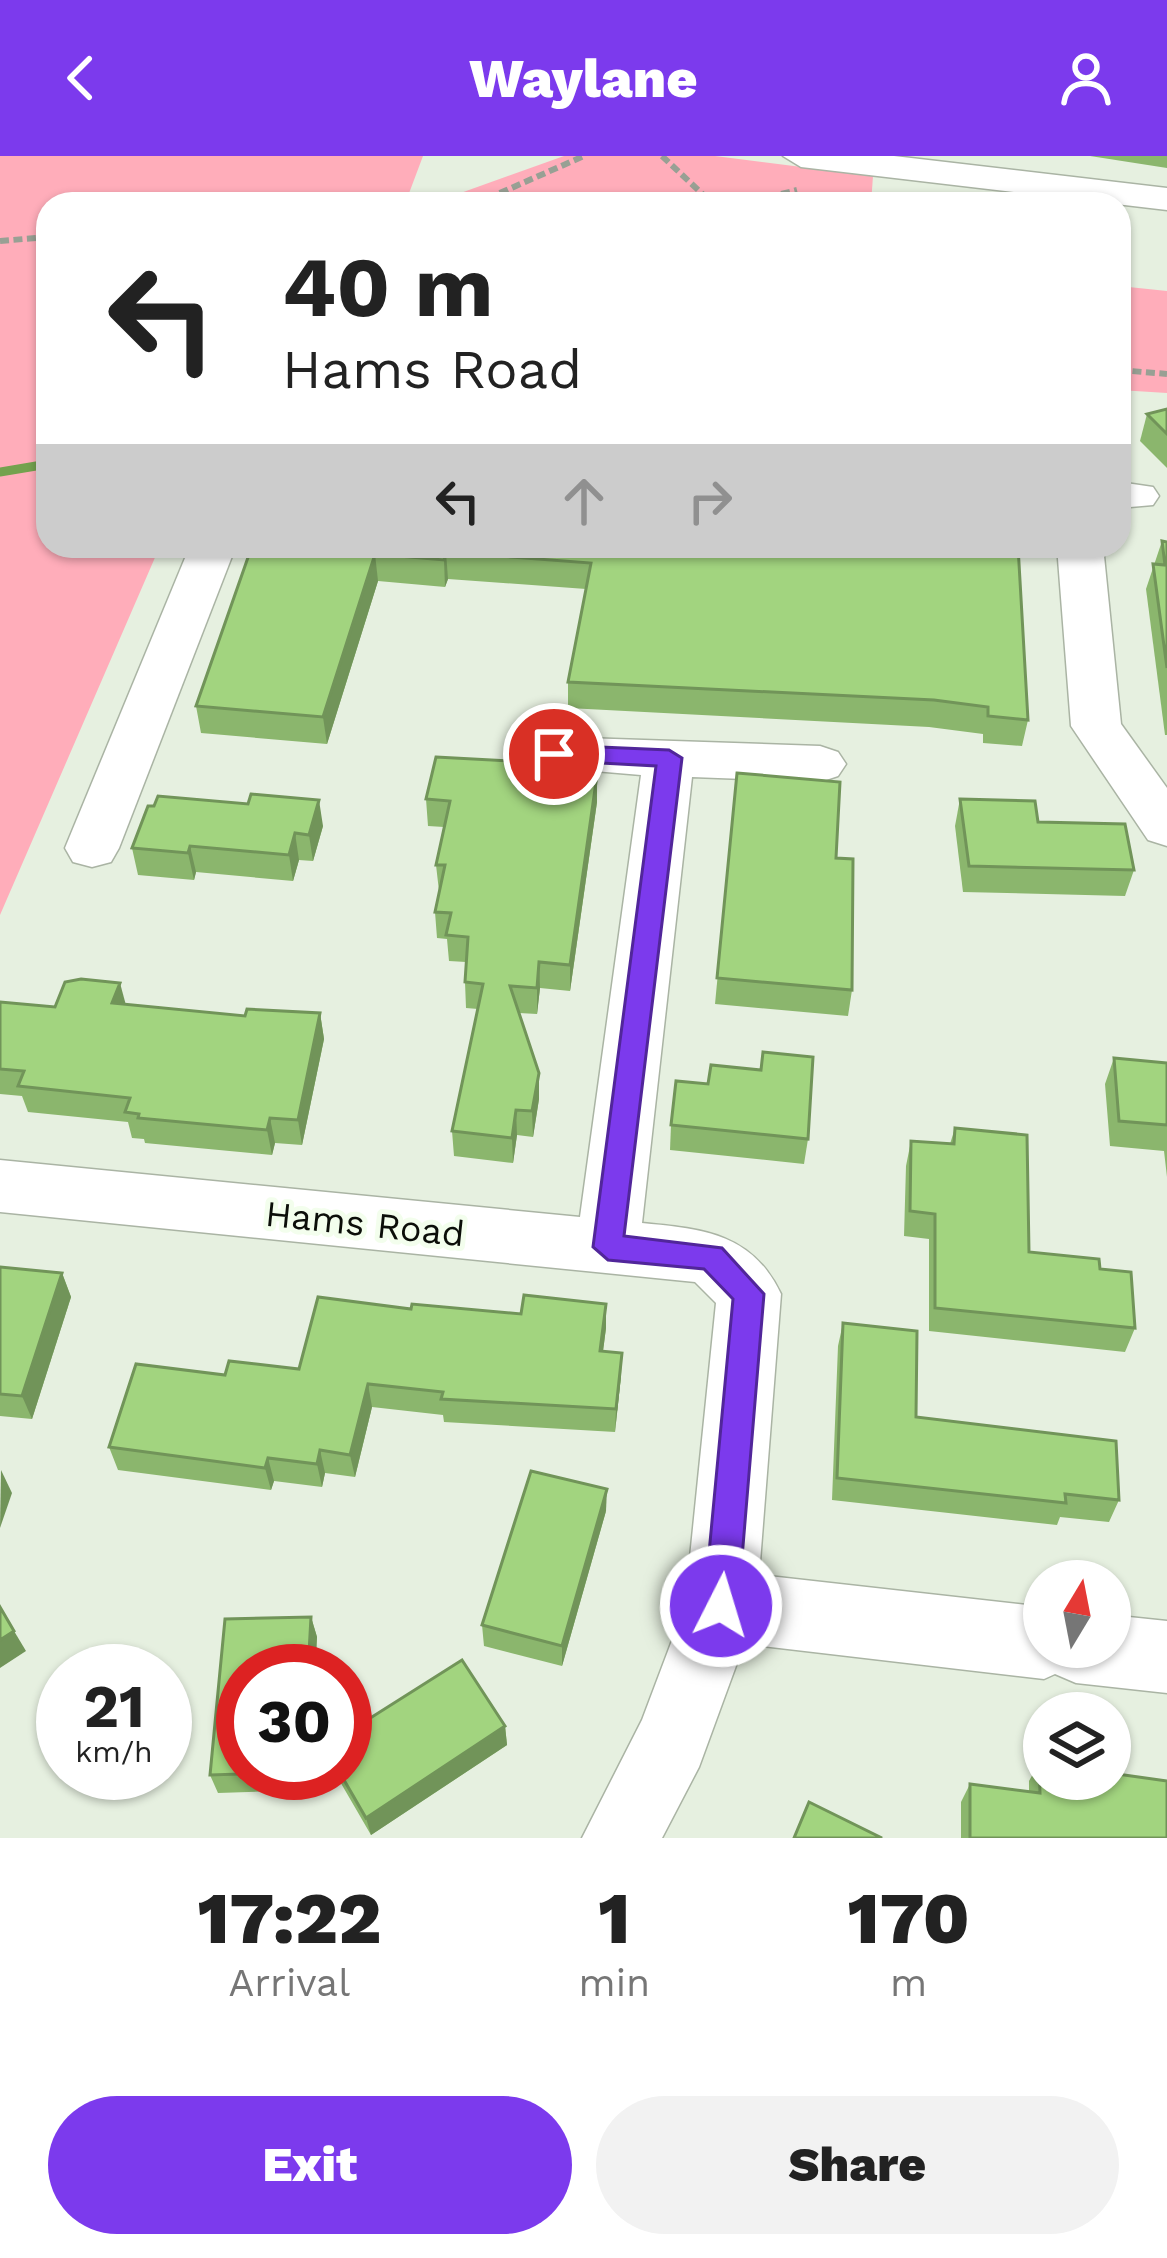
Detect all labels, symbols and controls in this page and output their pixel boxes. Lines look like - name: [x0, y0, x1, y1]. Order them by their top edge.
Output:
- icon: back: [48, 45, 114, 111]
- icon: person: [1053, 45, 1119, 111]
- text: Waylane: [469, 47, 698, 110]
- text: 40 m: [282, 238, 493, 336]
- icon: left: [84, 240, 240, 396]
- text: Hams Road: [282, 338, 582, 401]
- icon: left: [425, 468, 491, 534]
- icon: ahead: [551, 468, 617, 534]
- icon: right: [677, 468, 743, 534]
- pin: [503, 703, 605, 805]
- icon: arrive: [521, 721, 587, 787]
- street label: Hams Road: [263, 1193, 467, 1255]
- position arrow: [658, 1543, 784, 1669]
- north arrow: [1023, 1560, 1131, 1668]
- map controls: [1023, 1560, 1131, 1800]
- speed limit sign: 30: [216, 1644, 372, 1800]
- text: 21: [83, 1671, 145, 1742]
- button: layers: [1023, 1692, 1131, 1800]
- text: km/h: [75, 1734, 153, 1769]
- text: 17:22: [197, 1876, 381, 1960]
- text: 1: [598, 1876, 630, 1960]
- text: 170: [848, 1876, 970, 1960]
- text: Arrival: [228, 1960, 350, 2005]
- text: min: [579, 1960, 650, 2005]
- text: m: [890, 1960, 927, 2005]
- button: Exit: [48, 2096, 572, 2234]
- button: Share: [596, 2096, 1119, 2234]

